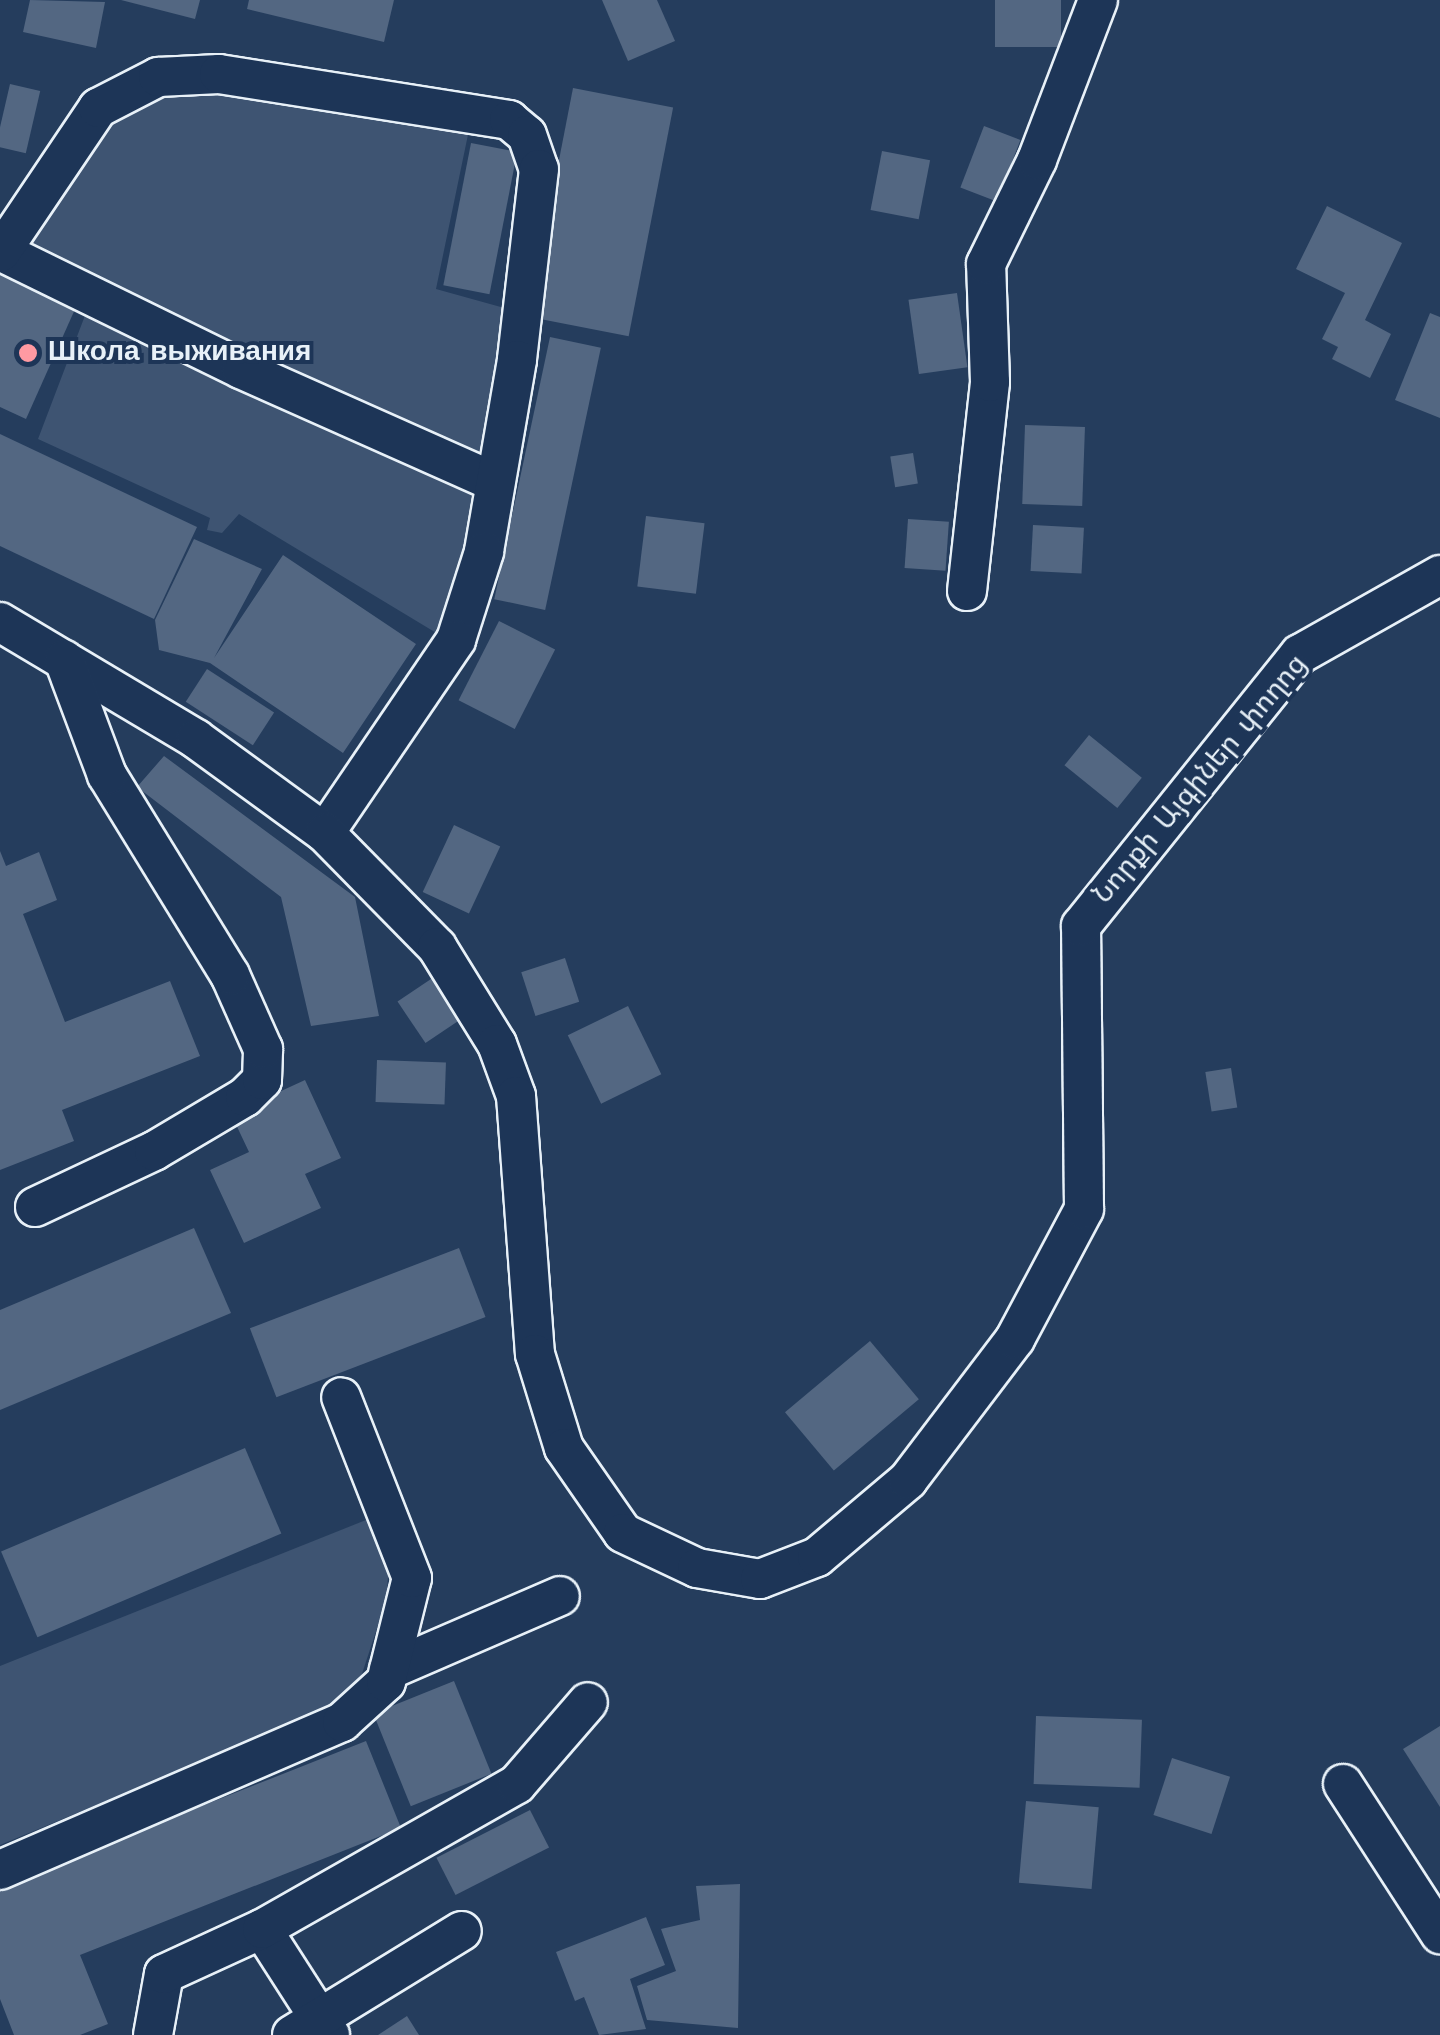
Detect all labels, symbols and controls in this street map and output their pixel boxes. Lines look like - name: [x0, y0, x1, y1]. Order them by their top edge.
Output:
- place label: Школа выживания: [48, 336, 311, 370]
- marker: Школа выживания: [17, 342, 39, 364]
- street label: Նորքի Այգիներ փողոց: [1087, 649, 1315, 911]

